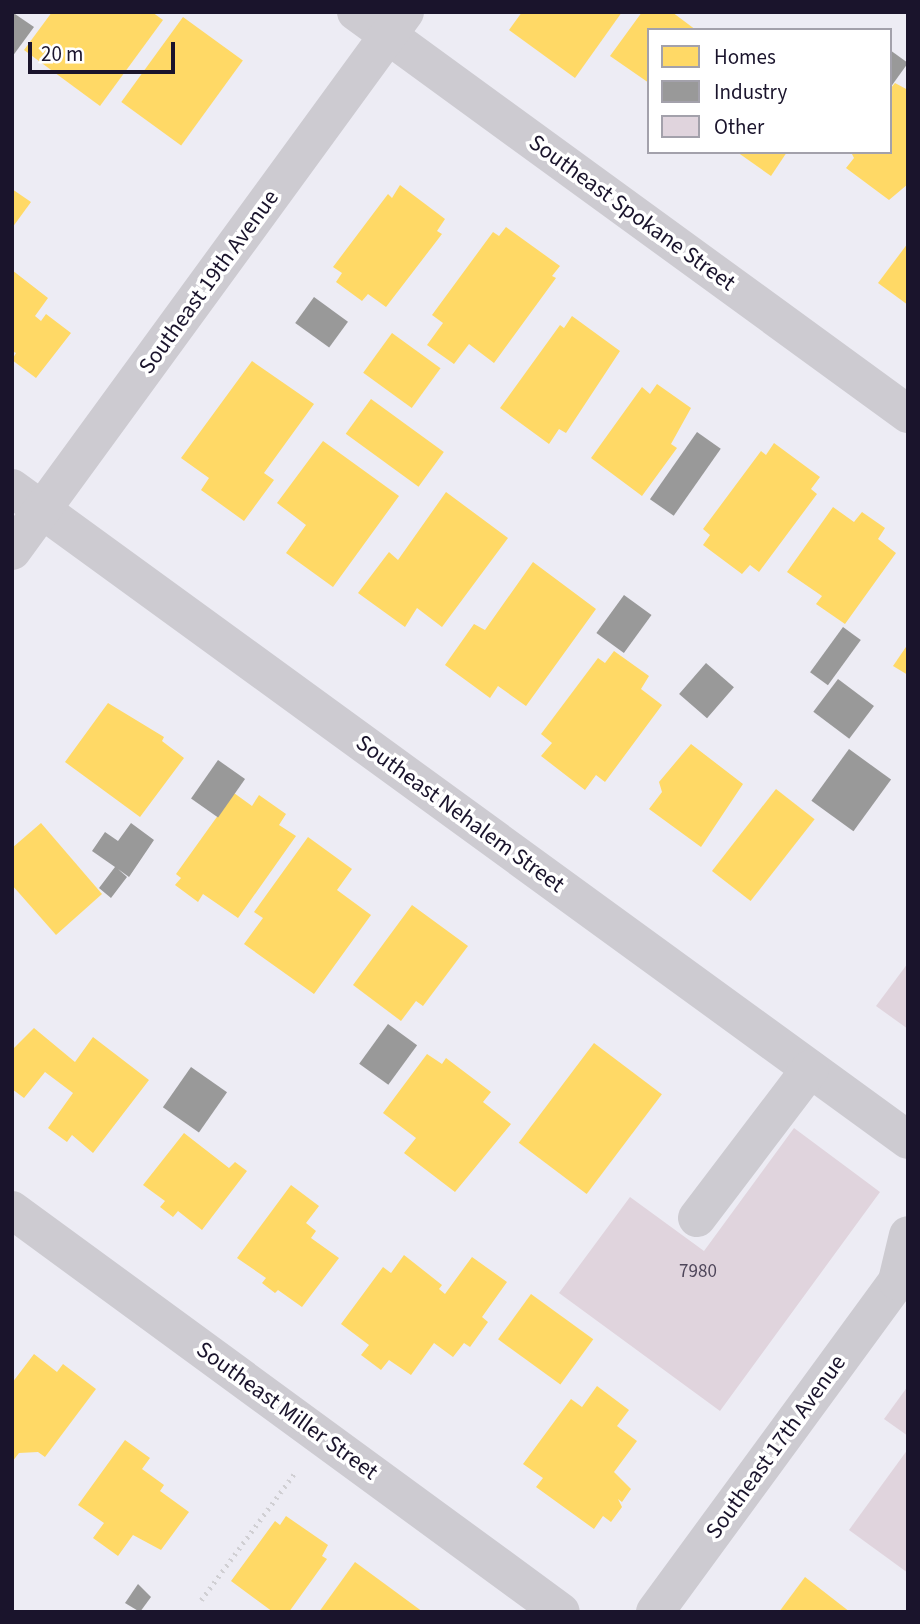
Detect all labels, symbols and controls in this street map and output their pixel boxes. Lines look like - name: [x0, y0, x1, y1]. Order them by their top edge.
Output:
- scale bar: [32, 28, 178, 72]
- legend: [647, 28, 892, 154]
- text: 20 m: [41, 39, 83, 69]
- text: Homes: [714, 42, 776, 72]
- text: Industry: [714, 77, 787, 107]
- text: Other: [714, 112, 764, 142]
- street label: Southeast Spokane Street: [523, 129, 741, 297]
- street label: Southeast 19th Avenue: [133, 185, 285, 379]
- street label: Southeast Nehalem Street: [350, 729, 570, 899]
- house number: 7980: [679, 1261, 717, 1283]
- street label: Southeast Miller Street: [191, 1336, 383, 1486]
- street label: Southeast 17th Avenue: [700, 1350, 852, 1544]

